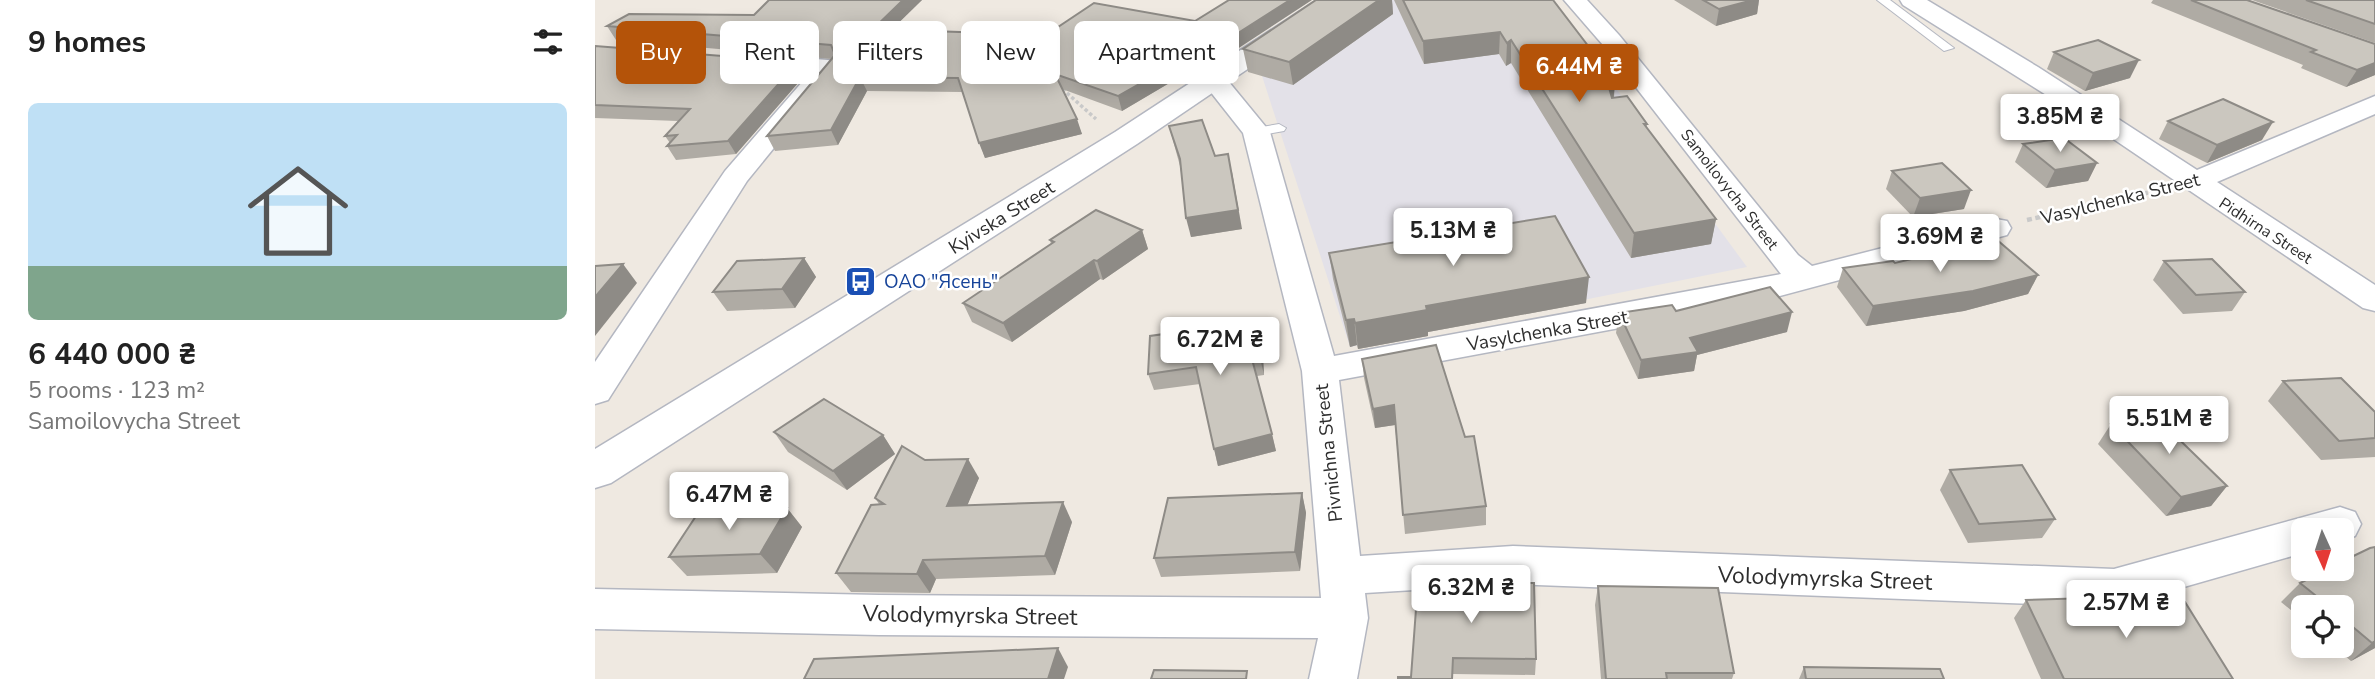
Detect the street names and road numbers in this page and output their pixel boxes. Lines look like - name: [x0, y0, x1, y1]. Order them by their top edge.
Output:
- street label: Samoilovycha Street: [1675, 125, 1784, 255]
- street label: Vasylchenka Street: [2037, 167, 2203, 232]
- street label: Kyivska Street: [944, 175, 1060, 261]
- street label: Pidhirna Street: [2215, 192, 2317, 269]
- street label: Vasylchenka Street: [1464, 304, 1630, 358]
- street label: Pivnichna Street: [1309, 382, 1349, 523]
- street label: Volodymyrska Street: [1716, 559, 1934, 598]
- street label: Volodymyrska Street: [861, 598, 1079, 633]

